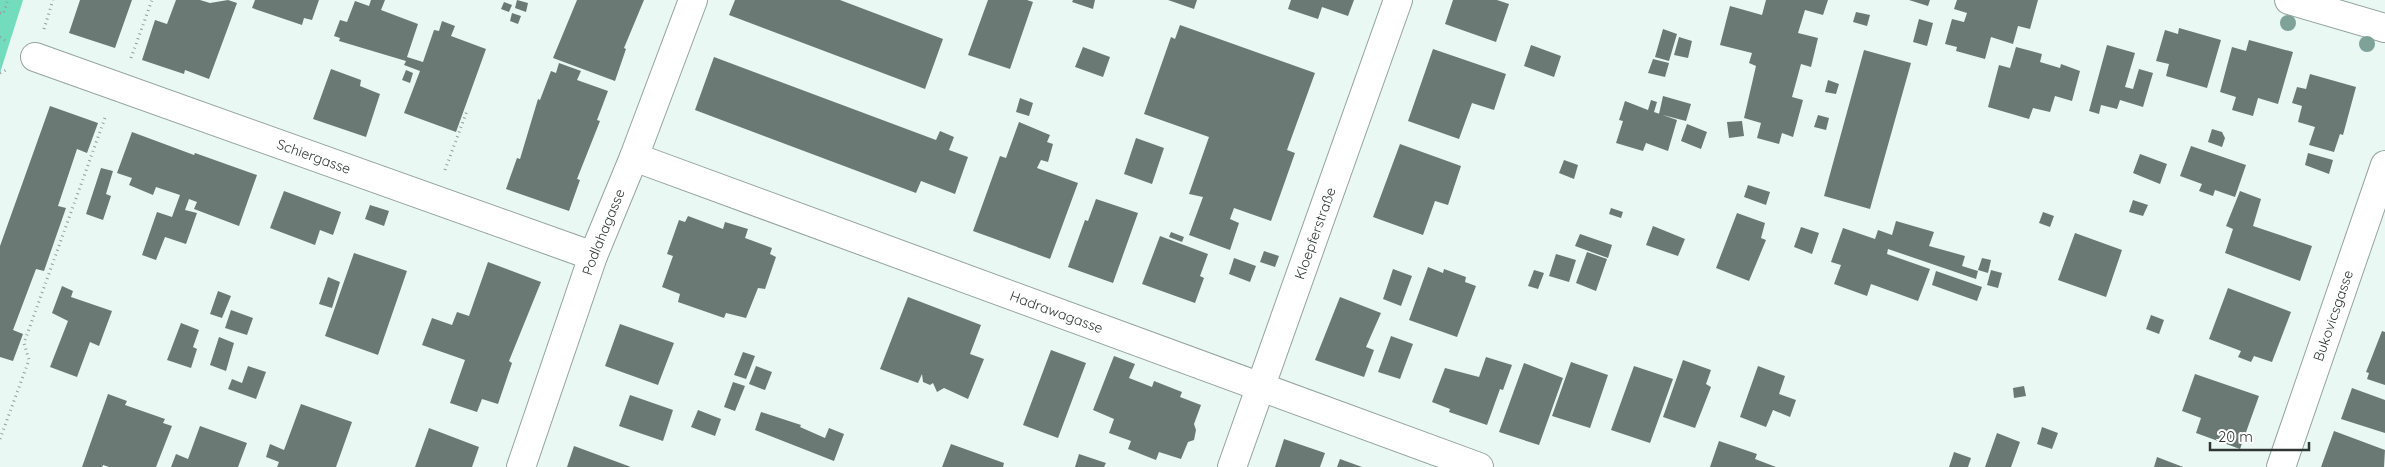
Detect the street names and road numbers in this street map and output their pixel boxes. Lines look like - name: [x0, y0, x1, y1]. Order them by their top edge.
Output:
- street label: Schiergasse: [274, 135, 353, 178]
- street label: Kloepferstraße: [1290, 185, 1340, 282]
- street label: Podlahagasse: [578, 186, 629, 278]
- street label: Bukovicsgasse: [2309, 268, 2357, 364]
- street label: Hadrawagasse: [1007, 287, 1106, 337]

